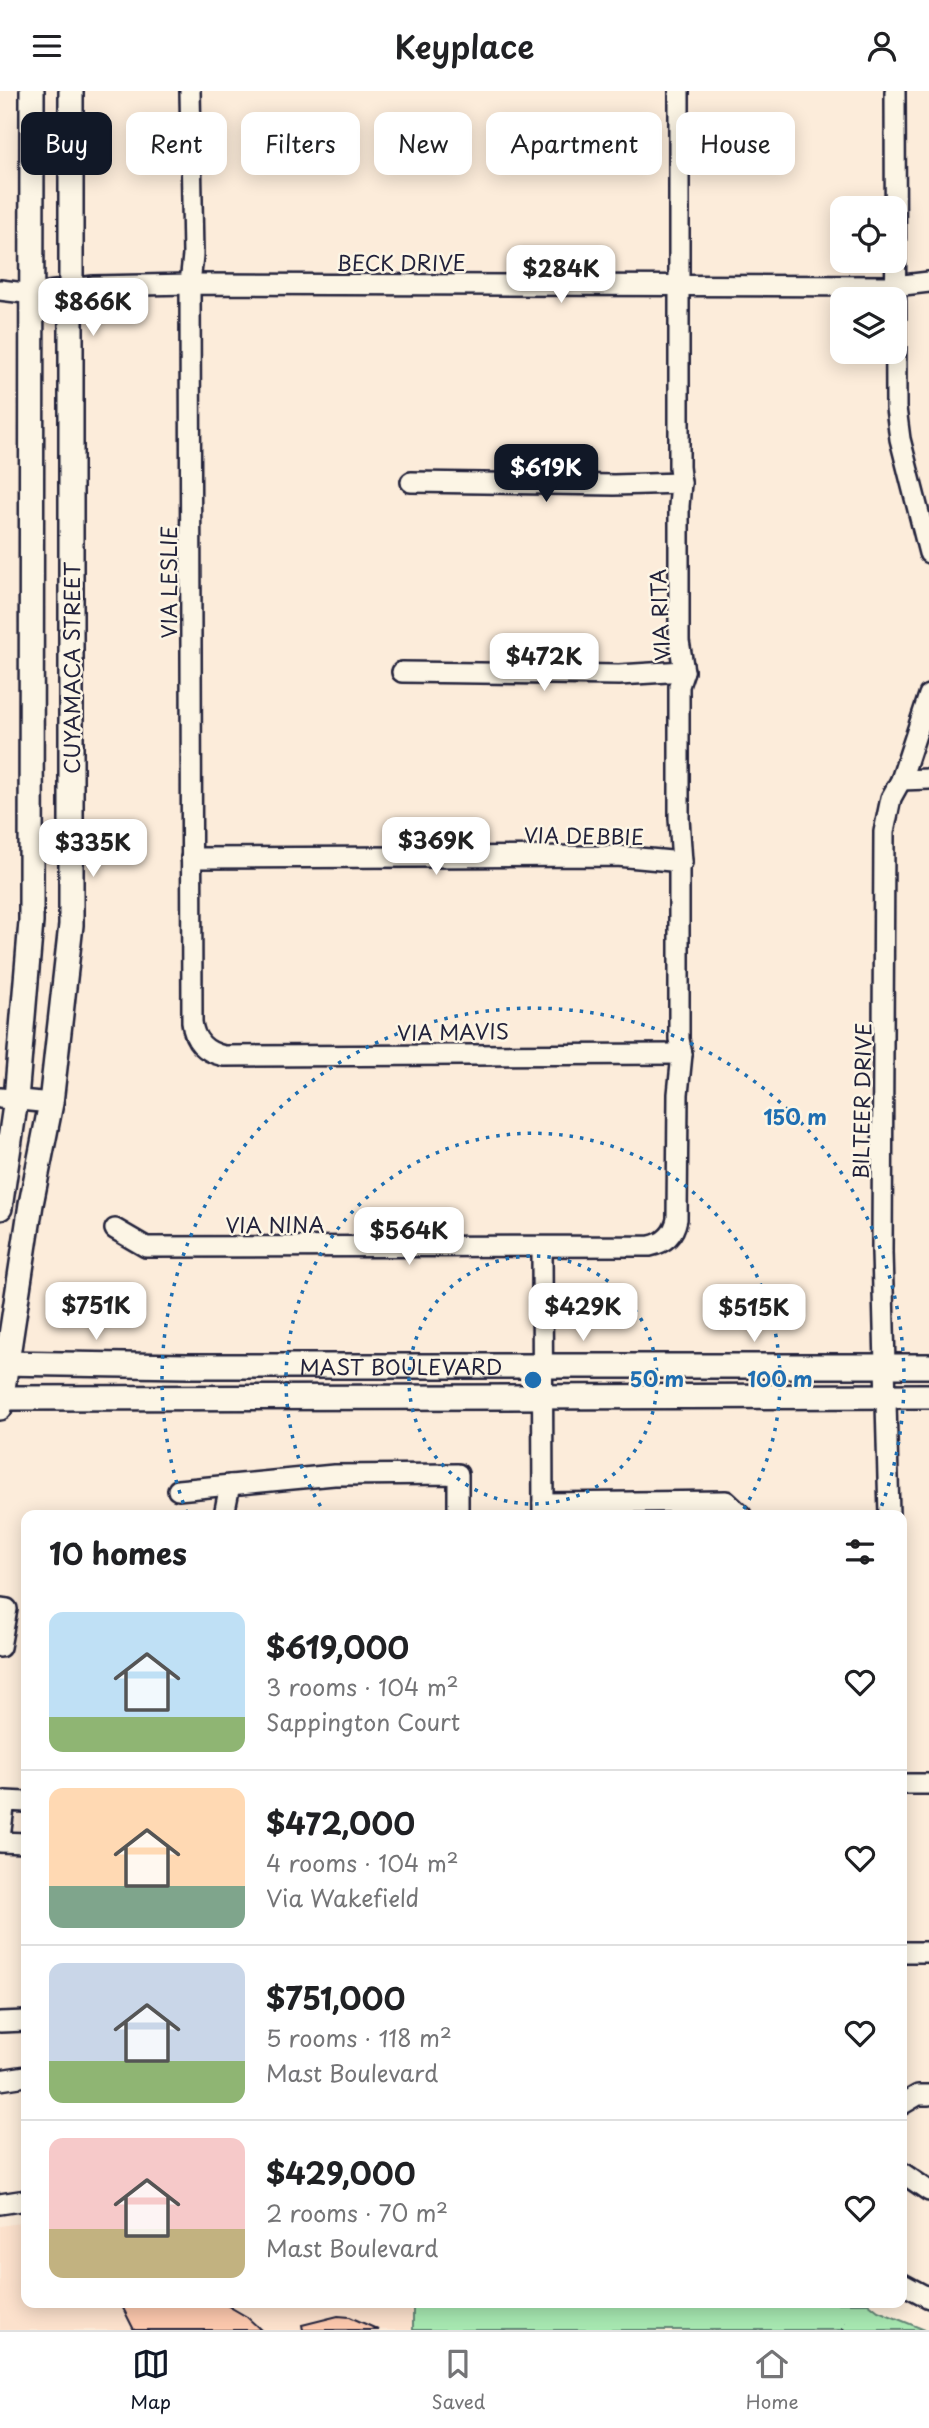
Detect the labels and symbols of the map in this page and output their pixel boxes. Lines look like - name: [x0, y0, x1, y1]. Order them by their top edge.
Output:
- pin: $284K: [512, 245, 610, 305]
- street label: BECK DRIVE: [336, 246, 466, 278]
- pin: $866K: [44, 279, 142, 338]
- pin: $619K: [497, 445, 595, 504]
- street label: VIA LESLIE: [152, 526, 184, 638]
- street label: CUYAMACA STREET: [55, 561, 87, 774]
- street label: VIA RITA: [641, 568, 677, 662]
- pin: $472K: [495, 633, 593, 693]
- pin: $369K: [387, 817, 485, 877]
- street label: VIA DEBBIE: [524, 818, 644, 852]
- pin: $335K: [44, 819, 142, 879]
- street label: VIA MAVIS: [397, 1014, 509, 1048]
- street label: BILTEER DRIVE: [844, 1022, 878, 1180]
- text: 150 m: [763, 1100, 827, 1132]
- pin: $564K: [360, 1207, 458, 1267]
- street label: VIA NINA: [225, 1208, 325, 1240]
- pin: $751K: [47, 1283, 145, 1342]
- pin: $429K: [534, 1283, 632, 1343]
- pin: $515K: [705, 1285, 803, 1344]
- street label: MAST BOULEVARD: [300, 1350, 502, 1382]
- text: 50 m: [630, 1362, 684, 1394]
- text: 100 m: [747, 1362, 813, 1394]
- centre of rings: [521, 1368, 545, 1392]

